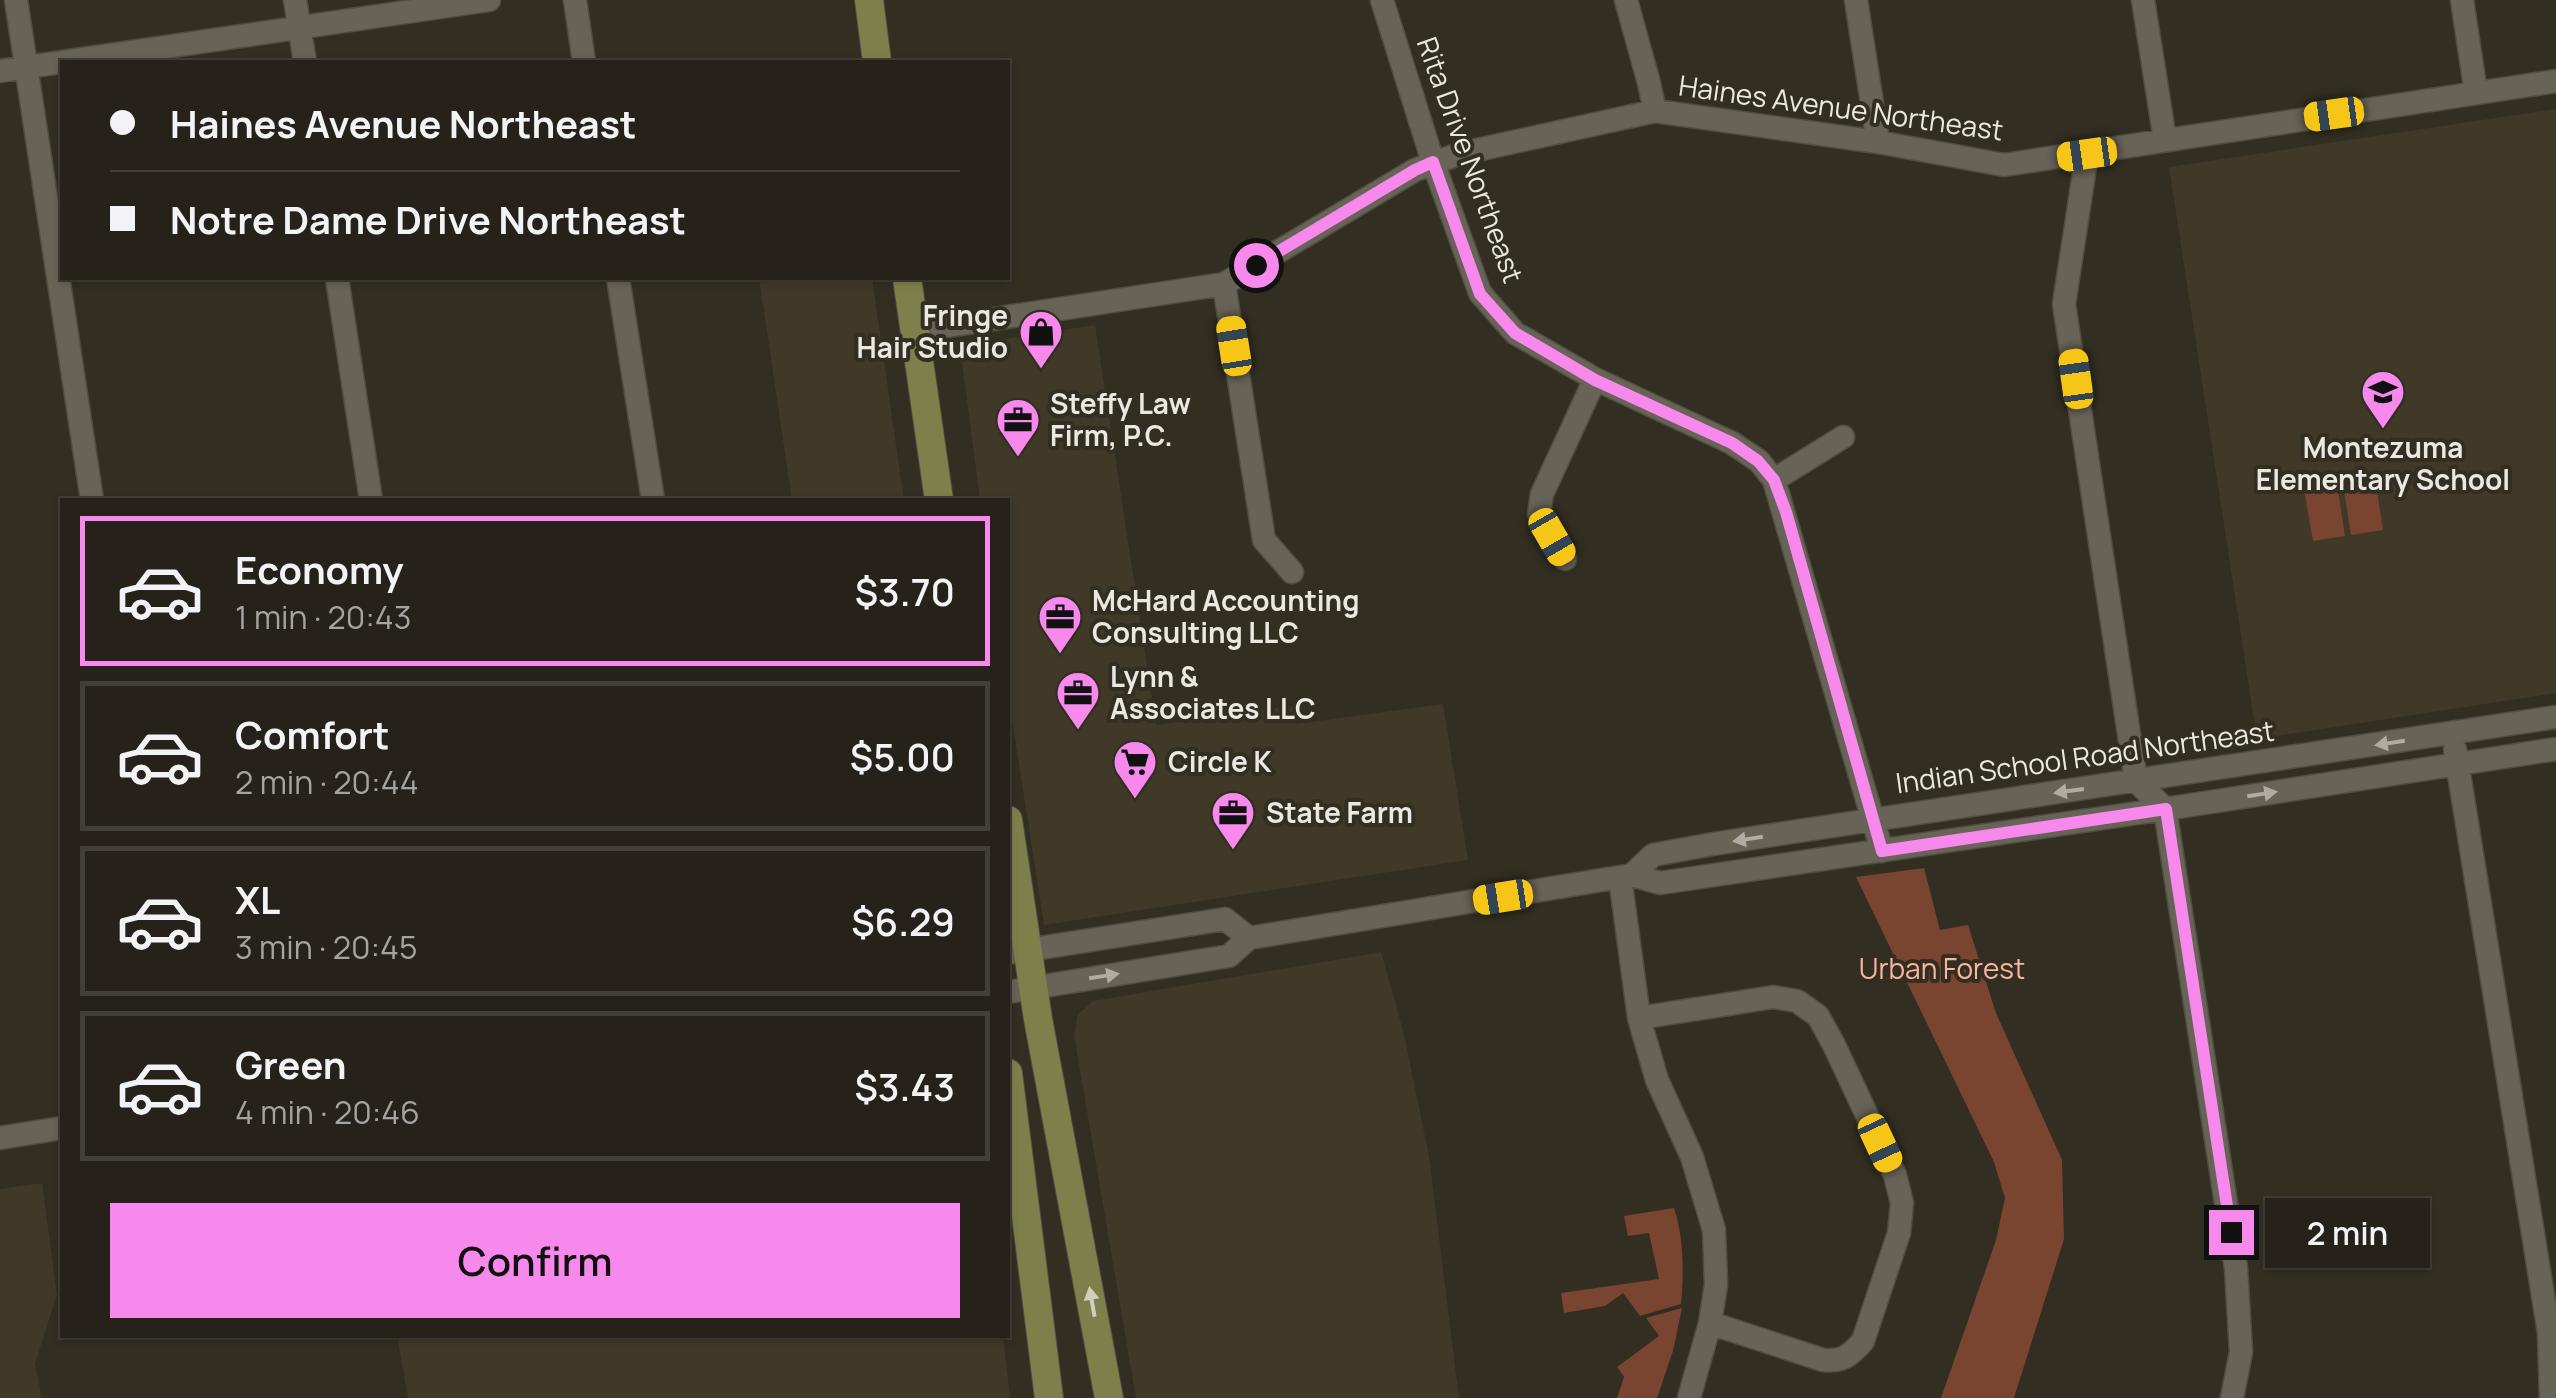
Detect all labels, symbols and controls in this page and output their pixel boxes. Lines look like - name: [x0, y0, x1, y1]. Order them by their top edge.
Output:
- street label: Rita Drive Northeast: [1409, 32, 1533, 288]
- street label: Haines Avenue Northeast: [1677, 65, 2006, 149]
- car: [2302, 95, 2366, 133]
- text: Haines Avenue Northeast: [170, 97, 637, 149]
- car: [2055, 135, 2119, 173]
- text: Notre Dame Drive Northeast: [170, 193, 686, 245]
- route start: [1234, 243, 1279, 288]
- place label: Fringe Hair Studio: [857, 296, 1008, 366]
- shop icon: Fringe Hair Studio: [1018, 309, 1064, 370]
- car: [1214, 314, 1254, 378]
- car: [2057, 347, 2095, 411]
- school or university icon: Montezuma Elementary School: [2360, 369, 2406, 430]
- place label: Steffy Law Firm, P.C.: [1050, 384, 1191, 454]
- office icon: Steffy Law Firm, P.C.: [995, 397, 1041, 458]
- place label: Montezuma Elementary School: [2256, 428, 2510, 498]
- car: [1524, 504, 1580, 570]
- text: Economy: [235, 543, 404, 595]
- icon: car: [115, 546, 205, 636]
- text: $3.70: [855, 565, 955, 617]
- place label: McHard Accounting Consulting LLC: [1092, 581, 1359, 651]
- office icon: McHard Accounting Consulting LLC: [1037, 594, 1083, 655]
- text: 1 min · 20:43: [235, 595, 411, 639]
- place label: Lynn & Associates LLC: [1110, 657, 1316, 727]
- office icon: Lynn & Associates LLC: [1055, 670, 1101, 731]
- text: Comfort: [235, 708, 389, 760]
- icon: car: [115, 711, 205, 801]
- street label: Indian School Road Northeast: [1893, 711, 2277, 801]
- text: $5.00: [850, 730, 955, 782]
- one-way arrow: [2374, 735, 2406, 751]
- supermarket icon: Circle K: [1112, 739, 1158, 800]
- place label: Circle K: [1168, 742, 1272, 780]
- text: 2 min · 20:44: [235, 760, 419, 804]
- one-way arrow: [2053, 783, 2084, 799]
- one-way arrow: [2247, 786, 2278, 802]
- office icon: State Farm: [1210, 790, 1256, 851]
- place label: State Farm: [1266, 793, 1413, 831]
- one-way arrow: [1731, 832, 1763, 847]
- text: XL: [235, 873, 280, 925]
- icon: car: [115, 876, 205, 966]
- car: [1471, 877, 1535, 917]
- text: $6.29: [851, 895, 955, 947]
- text: 3 min · 20:45: [235, 925, 417, 969]
- park label: Urban Forest: [1859, 949, 2025, 987]
- one-way arrow: [1088, 968, 1120, 983]
- text: Green: [235, 1038, 347, 1090]
- icon: car: [115, 1041, 205, 1131]
- text: $3.43: [854, 1060, 955, 1112]
- text: 4 min · 20:46: [235, 1090, 420, 1134]
- car: [1854, 1109, 1906, 1177]
- callout: 2 min: [2266, 1197, 2431, 1267]
- button: Confirm: [110, 1203, 960, 1318]
- route end: [2209, 1210, 2254, 1255]
- text: 2 min: [2307, 1211, 2388, 1255]
- one-way arrow: [1084, 1286, 1099, 1317]

